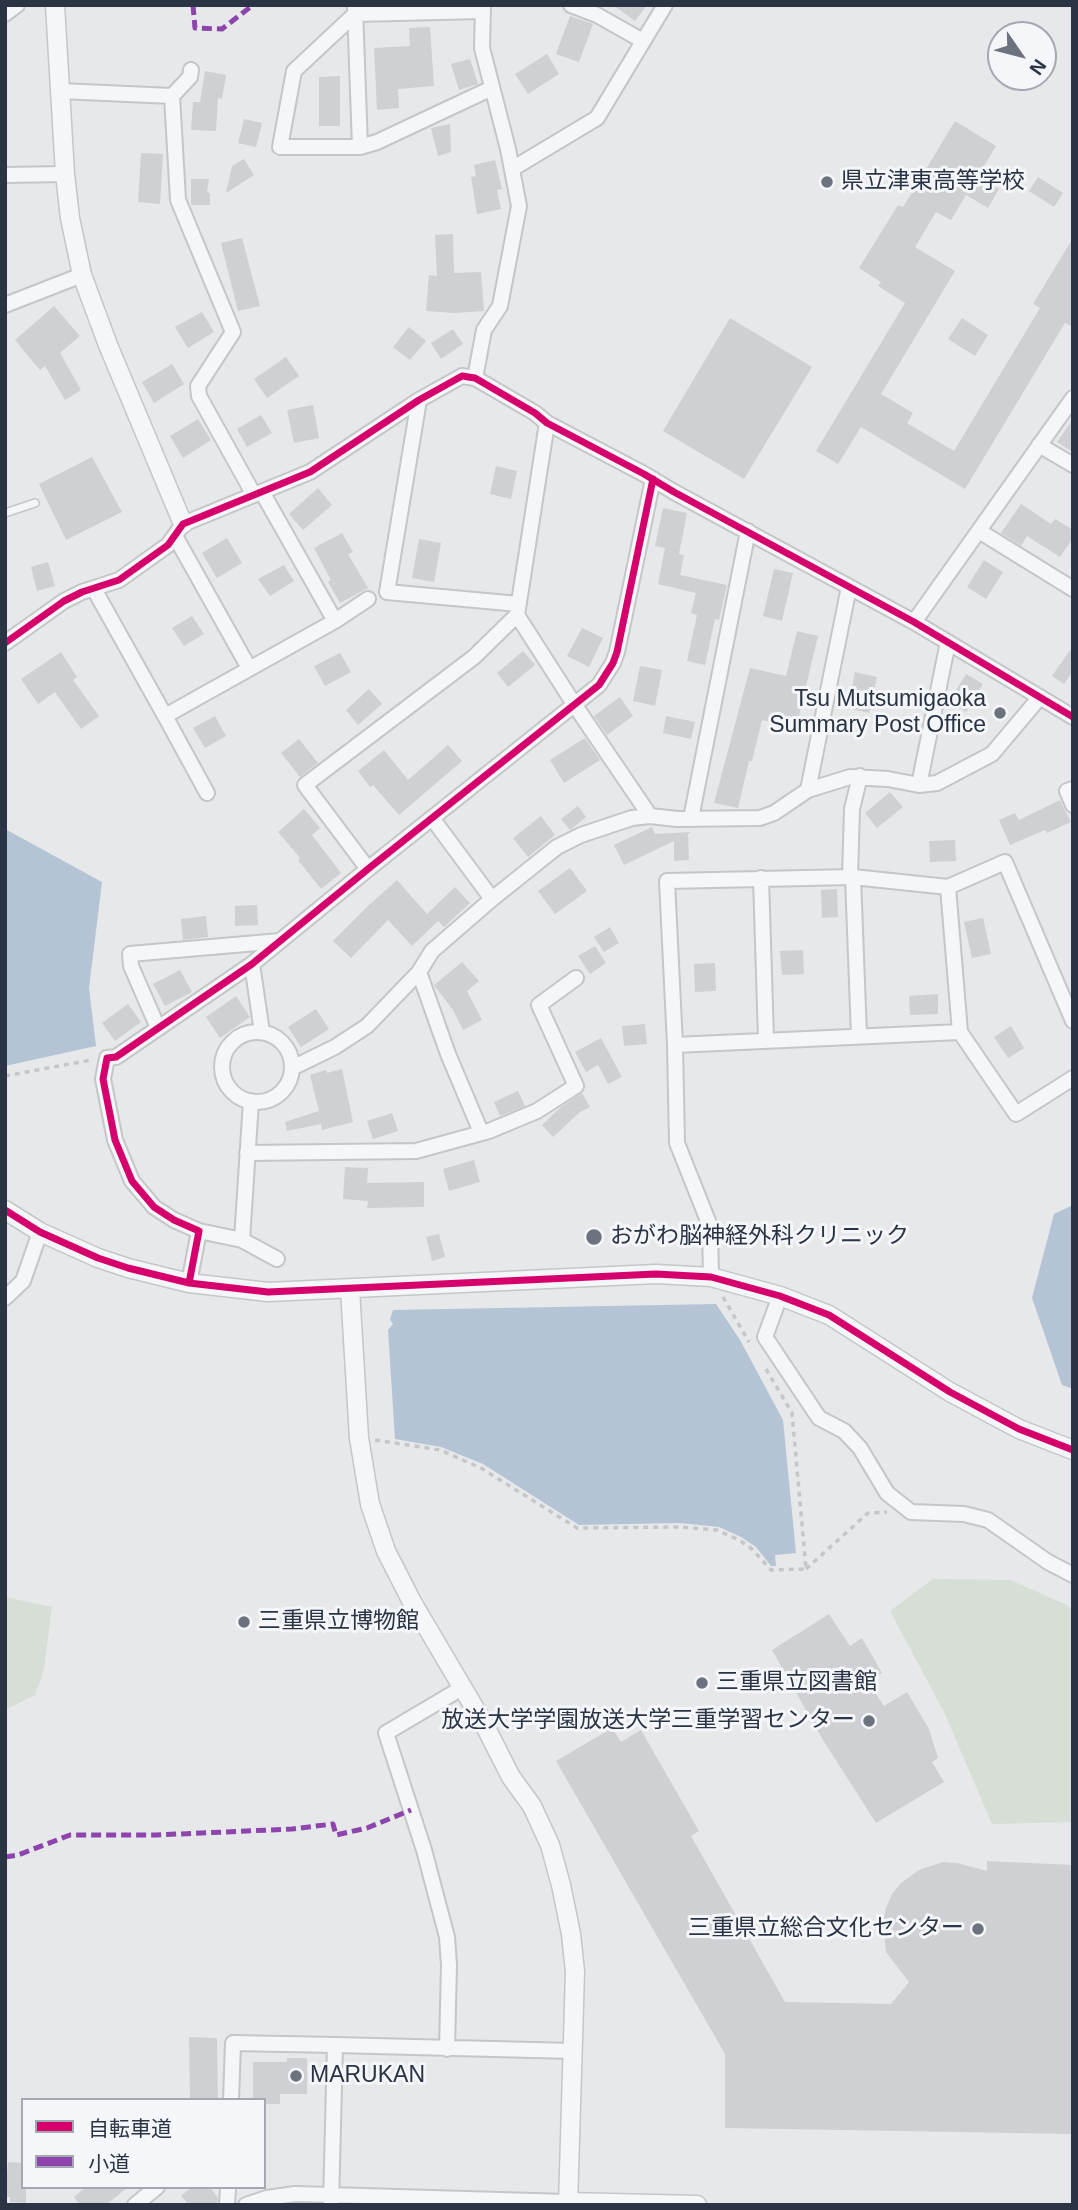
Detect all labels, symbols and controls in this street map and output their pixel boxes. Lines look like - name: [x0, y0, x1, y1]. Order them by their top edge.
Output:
- north arrow: [987, 21, 1057, 91]
- text: N: [1025, 56, 1051, 79]
- place label: 県立津東高等学校: [841, 168, 1025, 196]
- marker: 県立津東高等学校: [819, 174, 835, 190]
- place label: Tsu Mutsumigaoka Summary Post Office: [769, 686, 986, 740]
- marker: Tsu Mutsumigaoka Summary Post Office: [992, 705, 1008, 721]
- place label: おがわ脳神経外科クリニック: [610, 1223, 909, 1251]
- marker: おがわ脳神経外科クリニック: [584, 1227, 604, 1247]
- place label: 三重県立博物館: [258, 1608, 419, 1636]
- marker: 三重県立博物館: [236, 1614, 252, 1630]
- place label: 三重県立図書館: [716, 1669, 877, 1697]
- marker: 三重県立図書館: [694, 1675, 710, 1691]
- place label: 放送大学学園放送大学三重学習センター: [441, 1707, 855, 1735]
- marker: 放送大学学園放送大学三重学習センター: [861, 1713, 877, 1729]
- place label: 三重県立総合文化センター: [688, 1915, 964, 1943]
- marker: 三重県立総合文化センター: [970, 1921, 986, 1937]
- place label: MARUKAN: [310, 2062, 425, 2090]
- marker: MARUKAN: [288, 2068, 304, 2084]
- legend: [21, 2098, 266, 2189]
- text: 自転車道: [88, 2117, 172, 2140]
- text: 小道: [88, 2152, 130, 2175]

